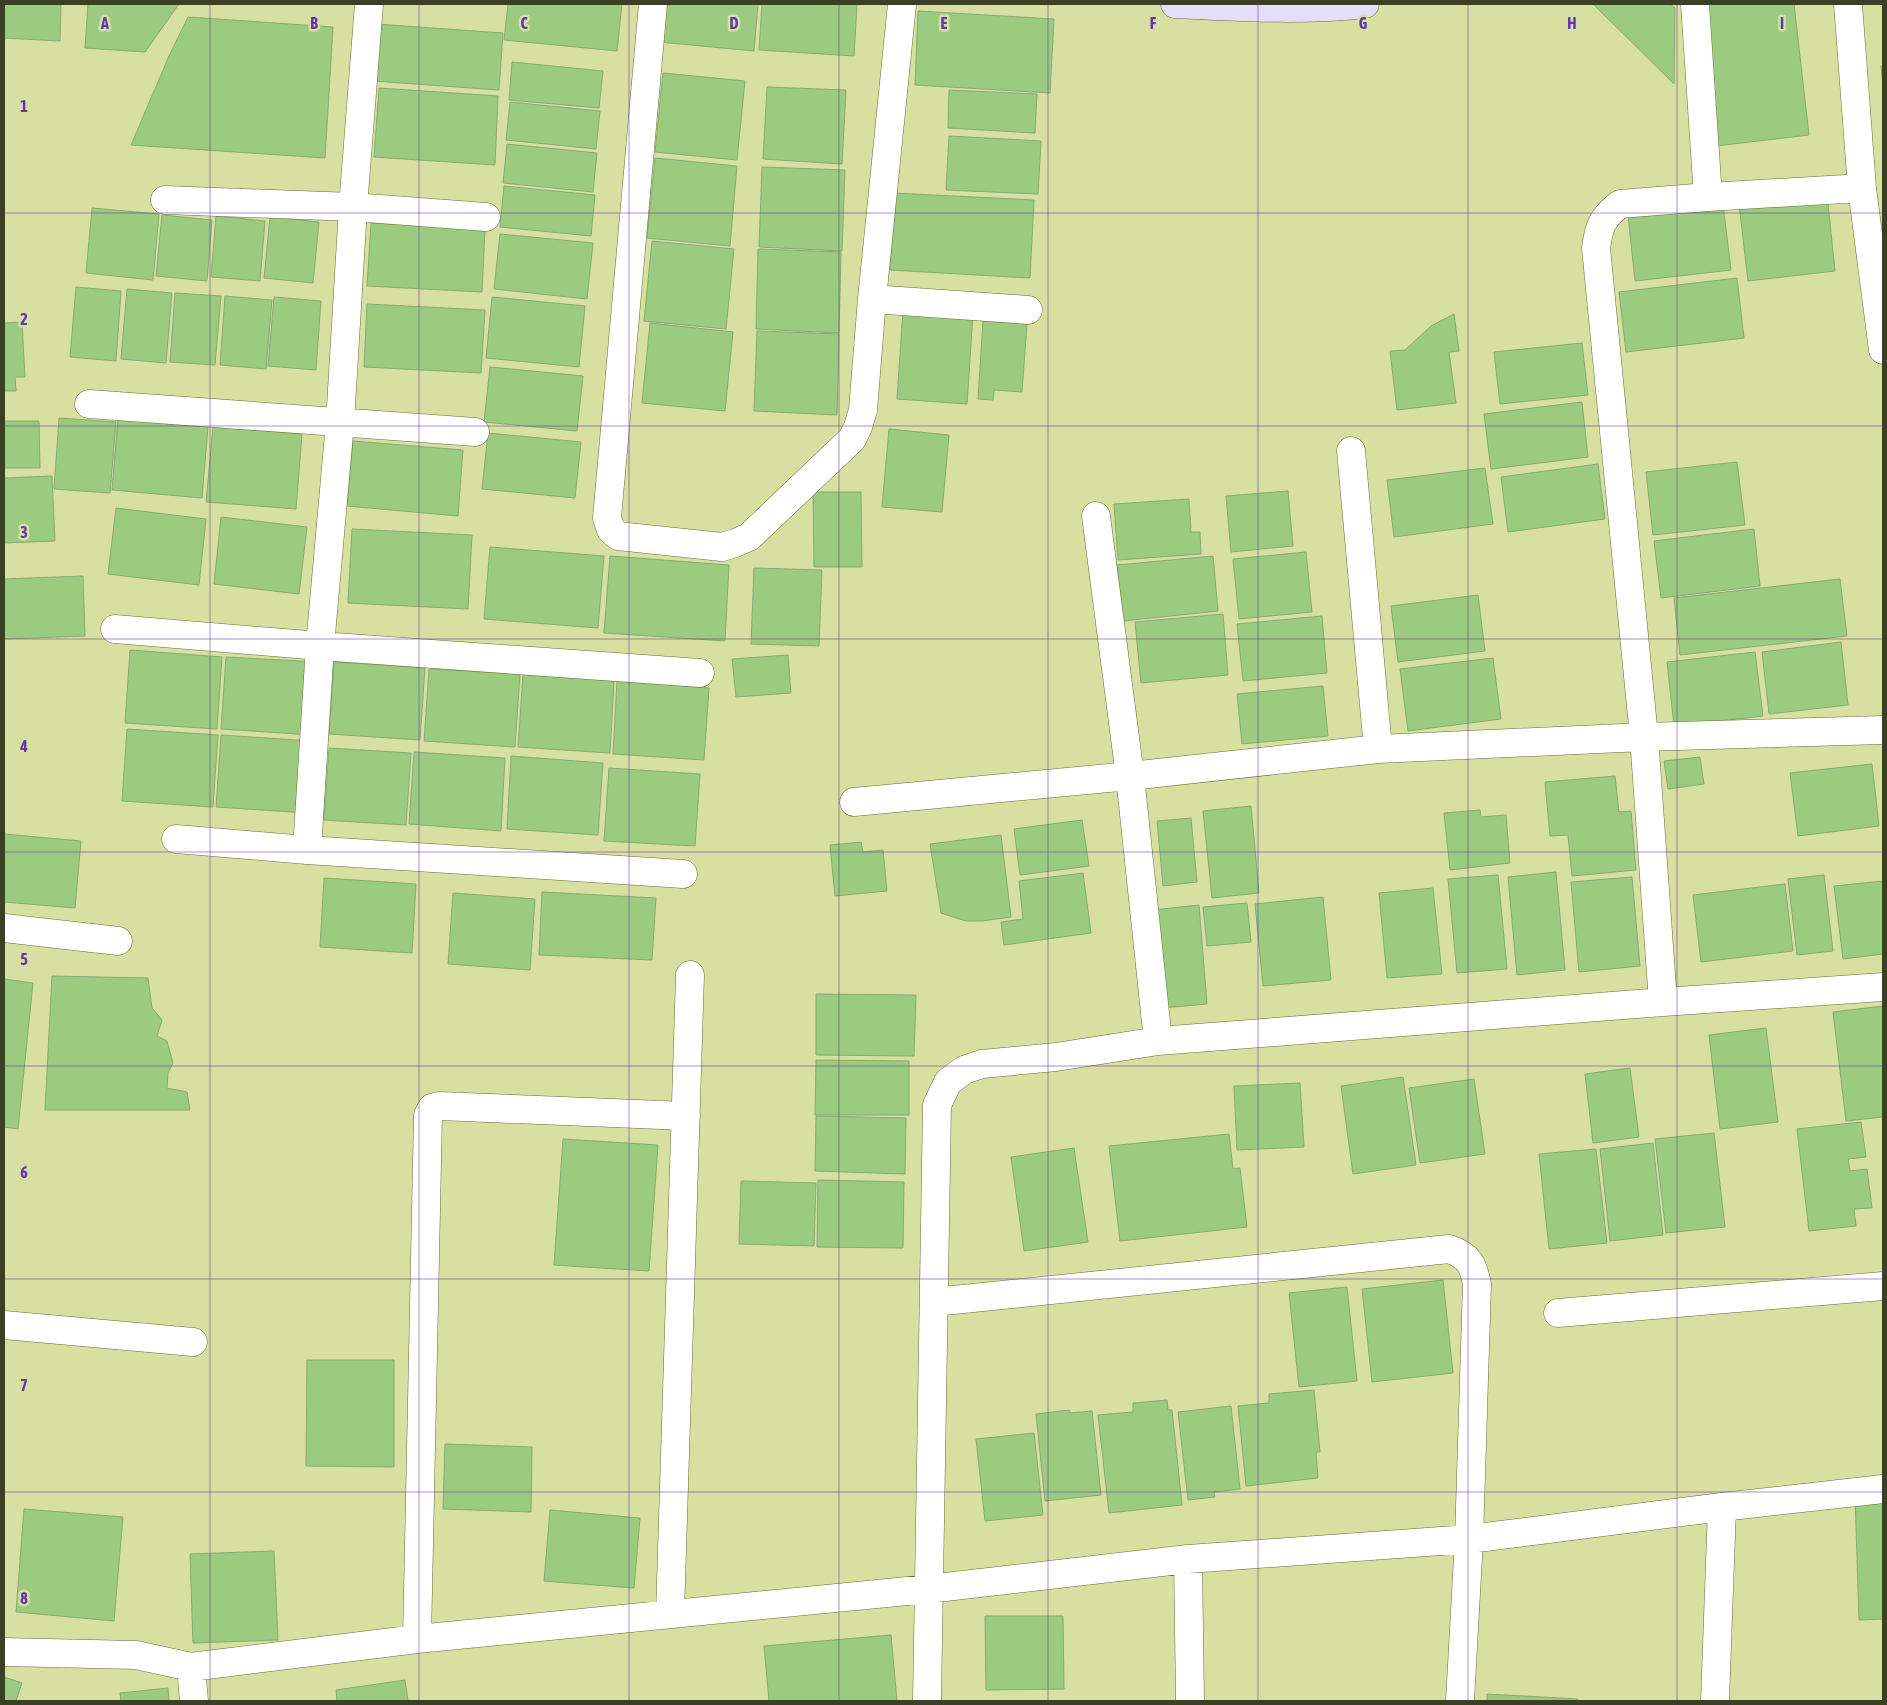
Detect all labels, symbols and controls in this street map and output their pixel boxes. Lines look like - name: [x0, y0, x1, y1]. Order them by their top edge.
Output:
- text: A: [100, 14, 109, 32]
- text: B: [310, 14, 318, 32]
- text: C: [520, 14, 528, 32]
- text: D: [730, 14, 739, 32]
- text: E: [941, 14, 948, 32]
- text: F: [1150, 14, 1157, 32]
- text: G: [1359, 14, 1368, 32]
- text: H: [1567, 14, 1577, 32]
- text: I: [1780, 14, 1784, 32]
- text: 1: [20, 97, 28, 115]
- text: 2: [20, 310, 28, 328]
- text: 3: [20, 523, 28, 541]
- text: 4: [19, 737, 28, 755]
- text: 5: [20, 950, 28, 968]
- text: 6: [20, 1163, 28, 1181]
- text: 7: [20, 1376, 28, 1394]
- text: 8: [20, 1589, 28, 1607]

